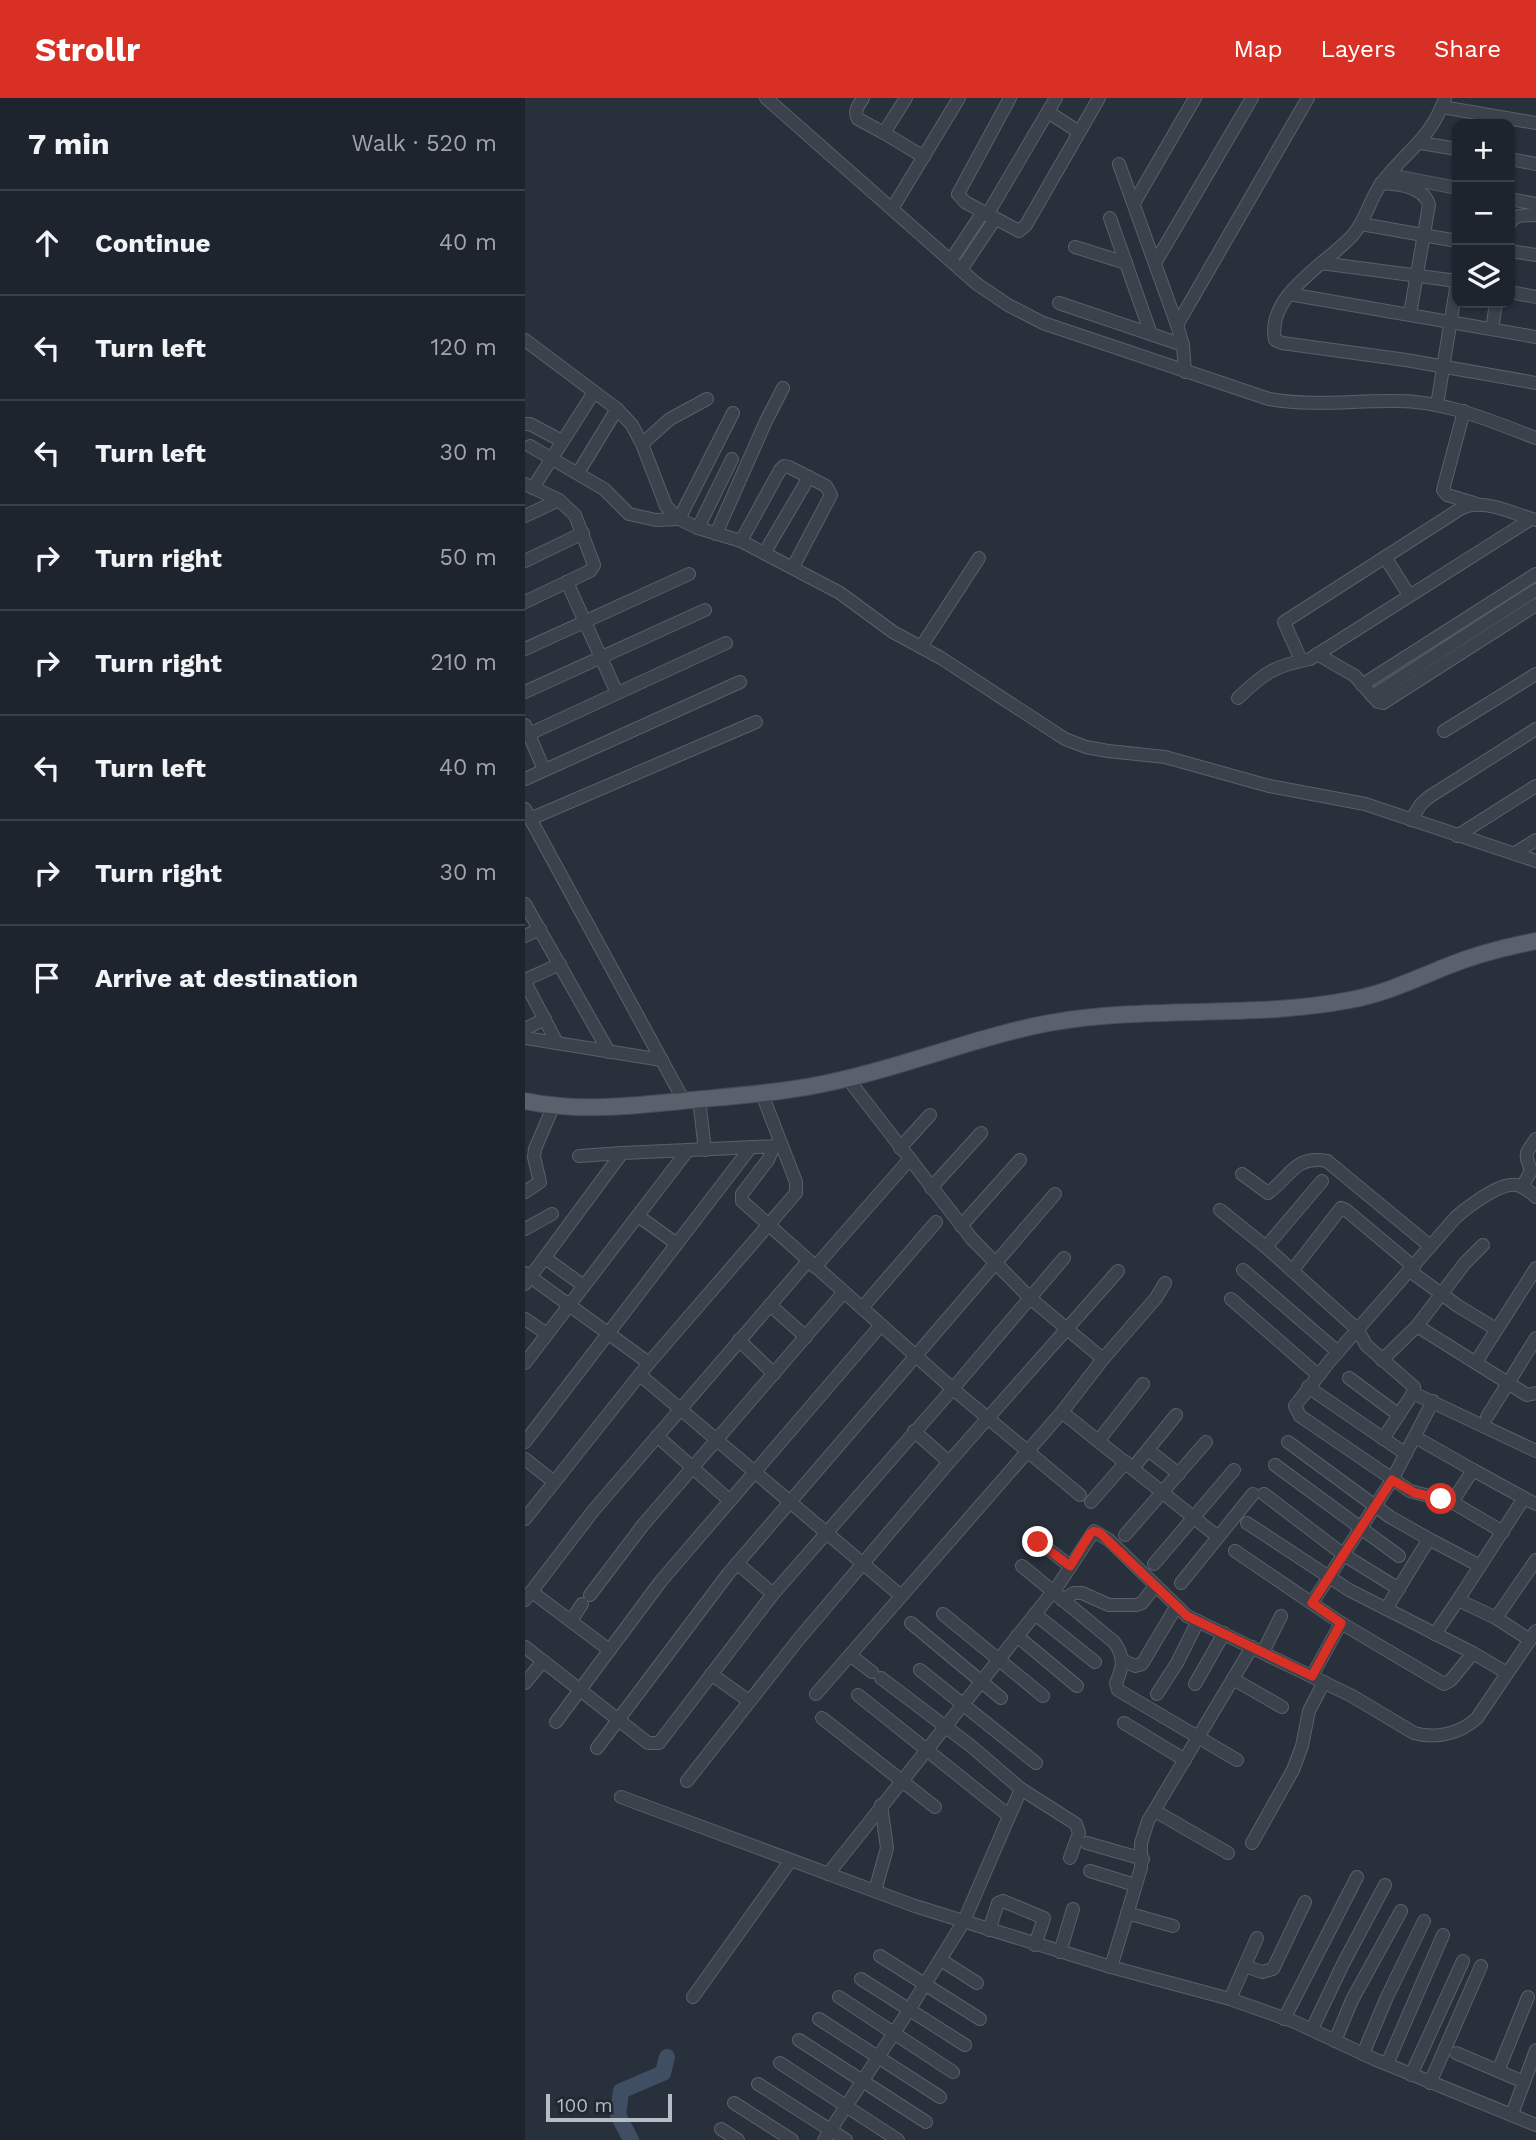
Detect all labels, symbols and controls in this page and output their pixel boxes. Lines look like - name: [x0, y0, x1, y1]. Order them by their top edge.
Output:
- text: Strollr: [35, 30, 140, 69]
- text: Map: [1234, 35, 1282, 63]
- text: Layers: [1320, 35, 1396, 63]
- text: Share: [1434, 35, 1501, 63]
- map controls: [1452, 119, 1515, 308]
- button: +: [1452, 119, 1515, 182]
- text: 7 min: [28, 126, 110, 161]
- text: Walk · 520 m: [351, 130, 497, 157]
- button: −: [1452, 182, 1515, 245]
- icon: ahead: [28, 224, 66, 262]
- text: Continue: [95, 228, 211, 258]
- text: 40 m: [439, 229, 497, 256]
- button: layers: [1452, 245, 1515, 308]
- icon: left: [28, 329, 66, 367]
- text: Turn left: [95, 333, 206, 363]
- text: 120 m: [431, 334, 497, 361]
- icon: left: [28, 434, 66, 472]
- text: Turn left: [95, 438, 206, 468]
- text: 30 m: [440, 439, 497, 466]
- icon: right: [28, 539, 66, 577]
- text: Turn right: [95, 543, 222, 573]
- text: 50 m: [440, 544, 497, 571]
- icon: right: [28, 644, 66, 682]
- text: Turn right: [95, 648, 222, 678]
- text: 210 m: [431, 649, 497, 676]
- icon: left: [28, 749, 66, 787]
- text: Turn left: [95, 753, 206, 783]
- text: 40 m: [439, 754, 497, 781]
- icon: right: [28, 854, 66, 892]
- text: Turn right: [95, 858, 222, 888]
- text: 30 m: [440, 859, 497, 886]
- icon: arrive: [28, 959, 66, 997]
- text: Arrive at destination: [95, 963, 358, 993]
- route start: [1425, 1483, 1456, 1514]
- route end: [1022, 1526, 1053, 1557]
- scale bar: [546, 2091, 672, 2123]
- text: 100 m: [557, 2094, 613, 2117]

